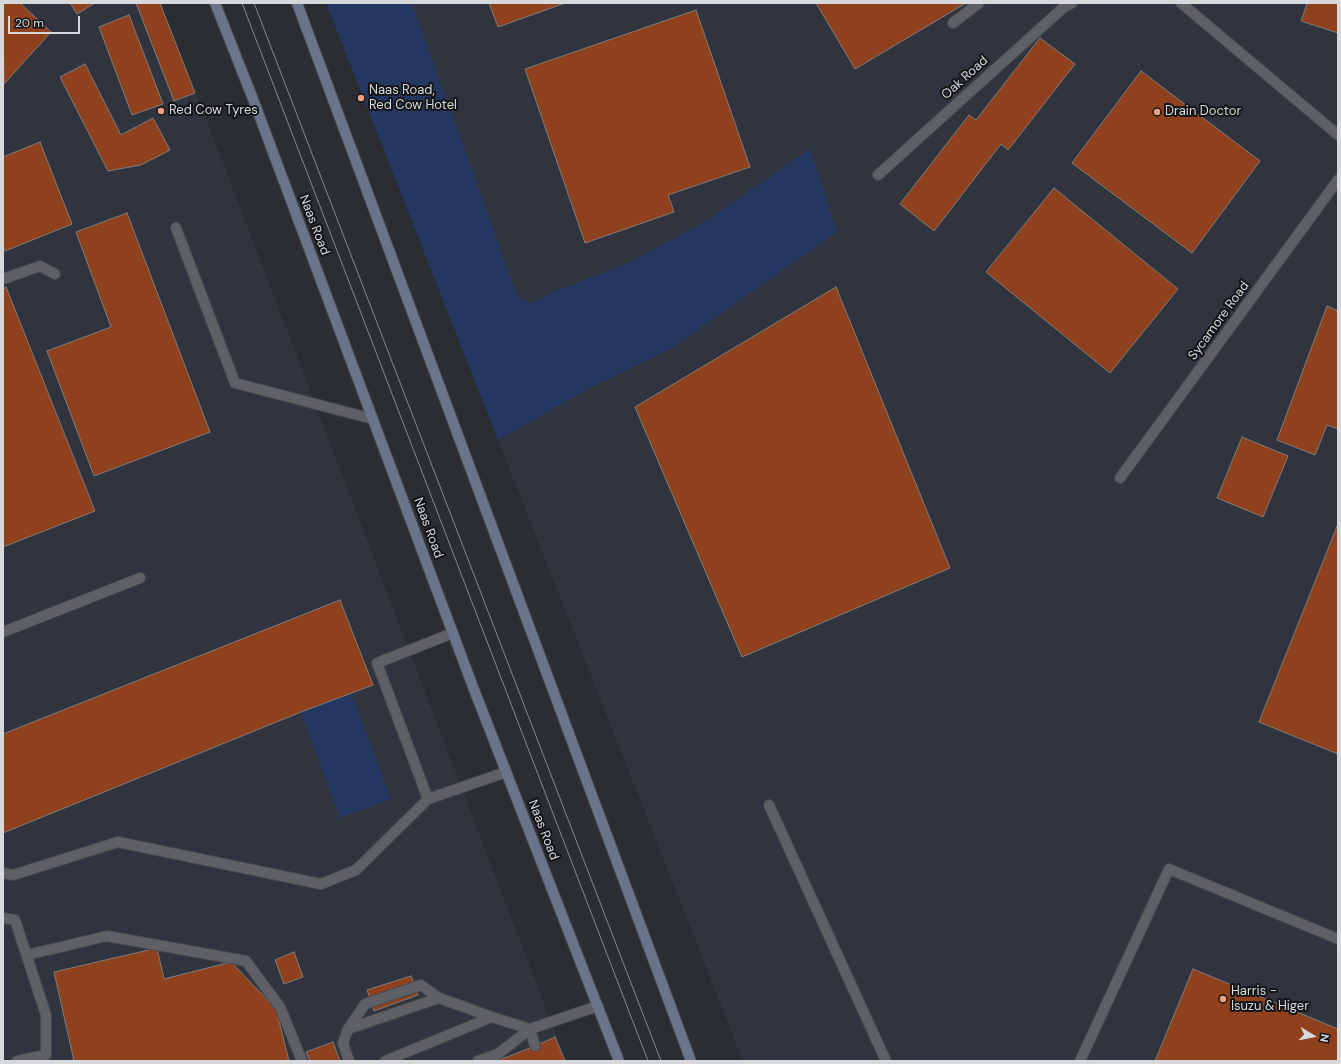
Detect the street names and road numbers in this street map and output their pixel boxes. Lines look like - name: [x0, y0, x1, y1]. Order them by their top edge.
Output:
- street label: Oak Road: [938, 53, 992, 103]
- street label: Naas Road: [295, 193, 333, 257]
- street label: Sycamore Road: [1185, 279, 1253, 363]
- street label: Naas Road: [410, 496, 446, 560]
- street label: Naas Road: [524, 798, 562, 862]

